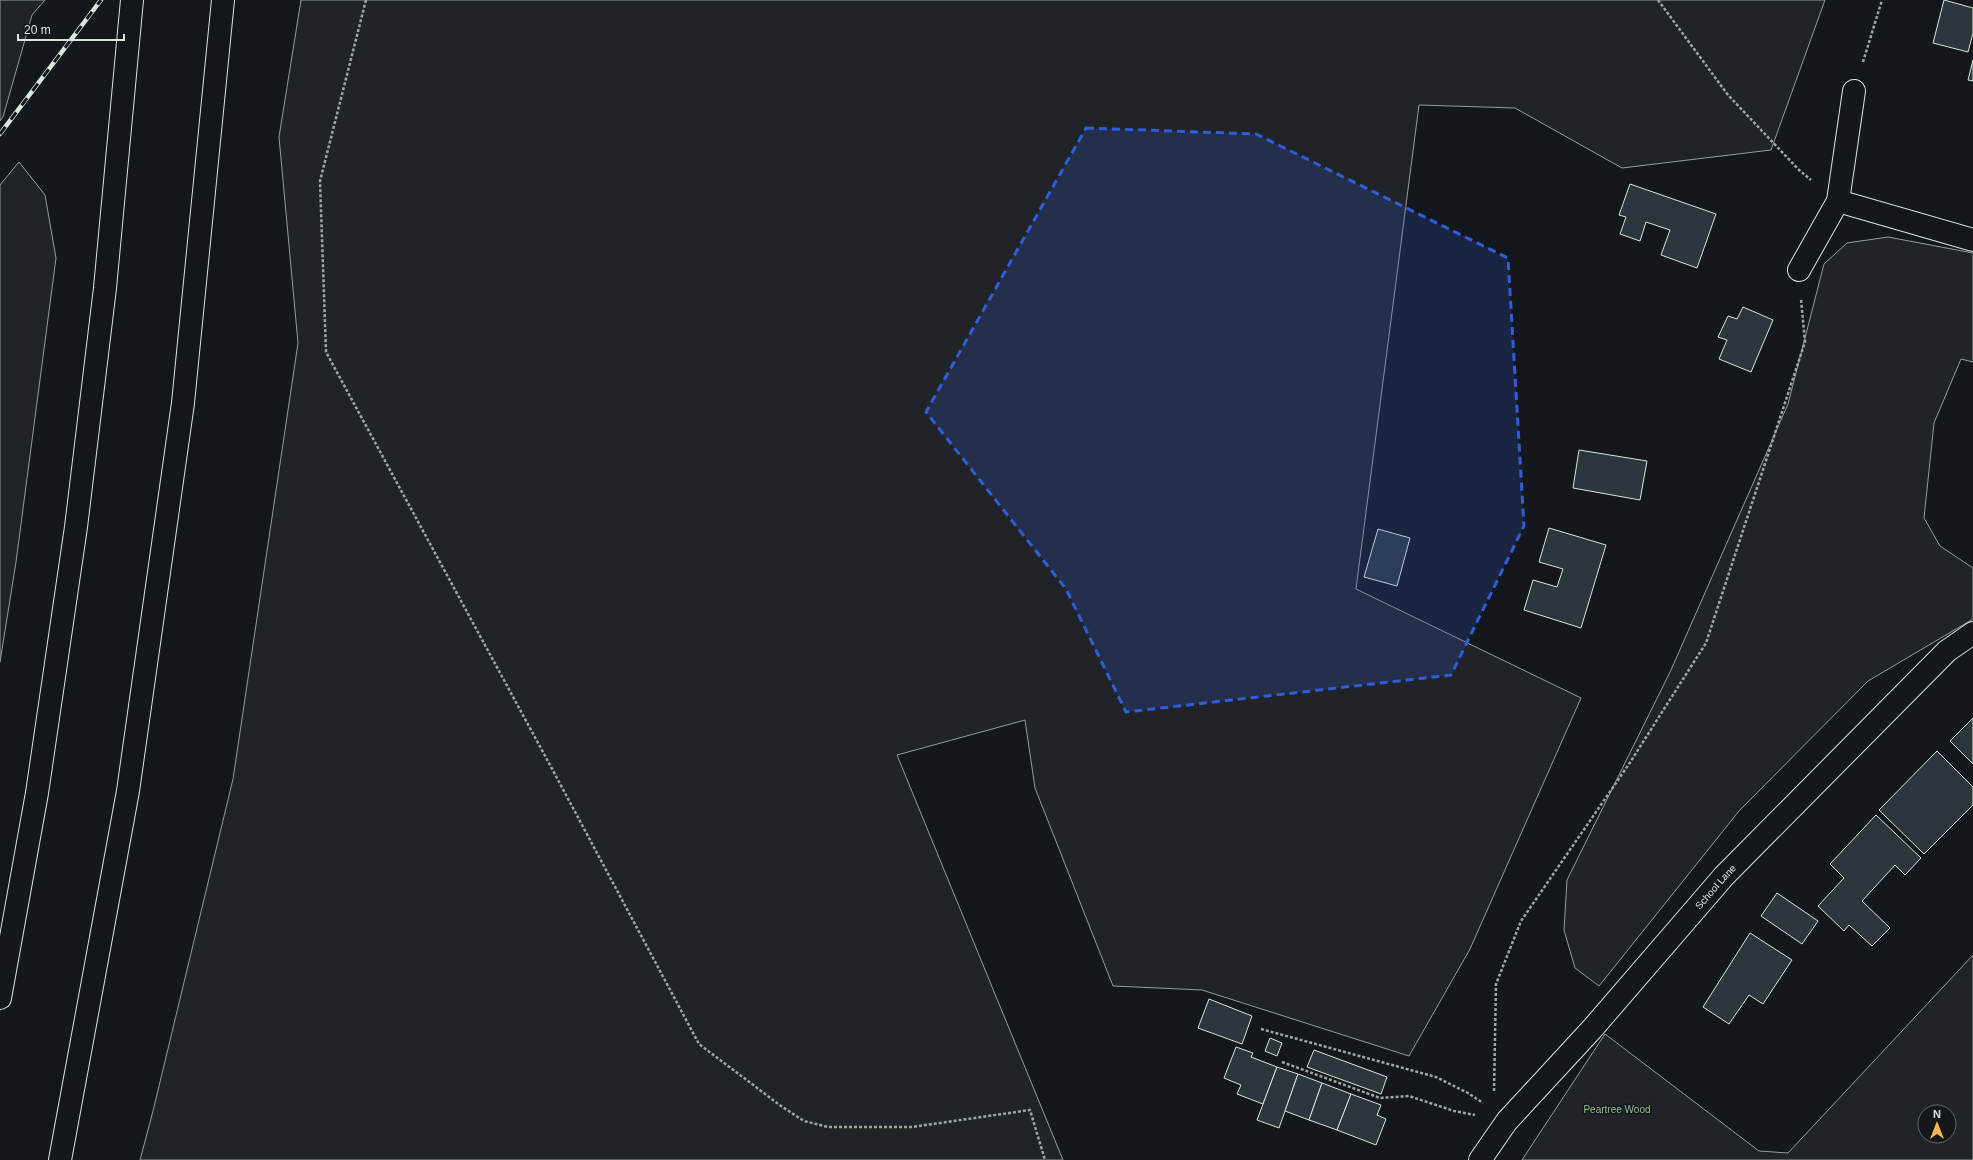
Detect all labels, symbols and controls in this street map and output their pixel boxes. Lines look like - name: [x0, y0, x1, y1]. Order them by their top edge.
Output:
- scale bar: [18, 16, 124, 42]
- text: 20 m: [24, 23, 51, 37]
- street label: School Lane: [1693, 862, 1738, 911]
- park label: Peartree Wood: [1583, 1104, 1651, 1115]
- north arrow: [1917, 1104, 1957, 1144]
- text: N: [1933, 1108, 1941, 1120]

